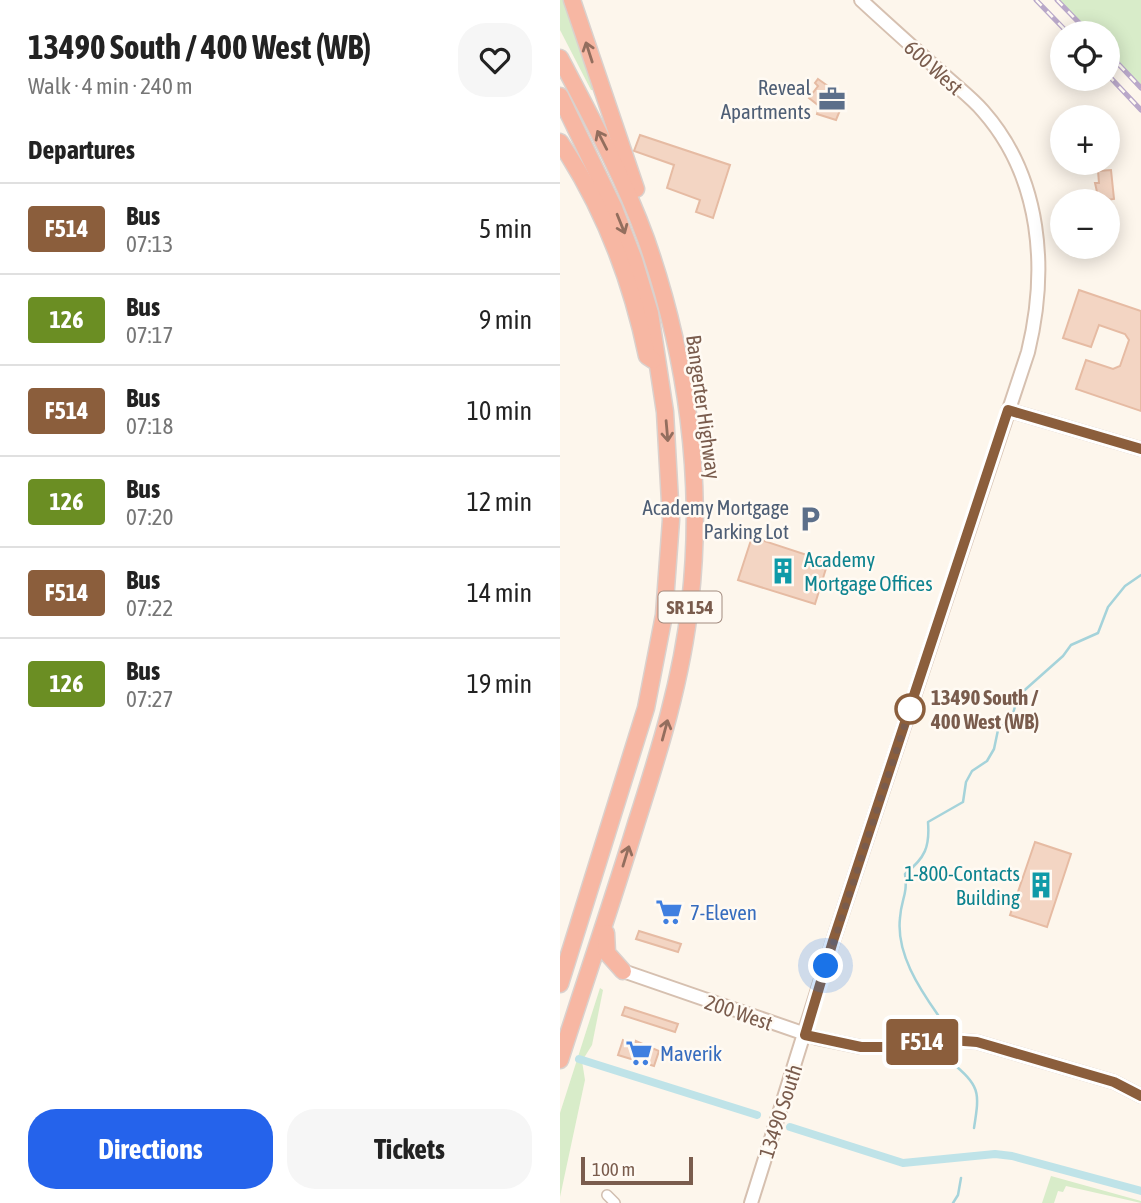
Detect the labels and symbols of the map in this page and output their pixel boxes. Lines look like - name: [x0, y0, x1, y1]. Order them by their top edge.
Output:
- street label: 600 West: [900, 35, 968, 99]
- one-way arrow: [582, 41, 594, 63]
- place label: Reveal Apartments: [721, 75, 811, 123]
- office icon: Reveal Apartments: [817, 84, 847, 114]
- one-way arrow: [595, 130, 608, 151]
- one-way arrow: [615, 212, 628, 234]
- street label: Bangerter Highway: [682, 333, 726, 481]
- one-way arrow: [660, 419, 673, 442]
- place label: Academy Mortgage Parking Lot: [643, 495, 789, 543]
- parking icon: Academy Mortgage Parking Lot: [795, 504, 825, 534]
- place label: Academy Mortgage Offices: [804, 547, 933, 595]
- building icon: Academy Mortgage Offices: [768, 556, 798, 586]
- road number: SR 154: [659, 592, 722, 622]
- place label: 13490 South / 400 West (WB): [930, 685, 1039, 733]
- marker: 13490 South / 400 West (WB): [895, 694, 925, 724]
- one-way arrow: [659, 719, 672, 742]
- one-way arrow: [621, 845, 634, 867]
- place label: 1-800-Contacts Building: [905, 861, 1020, 909]
- building icon: 1-800-Contacts Building: [1026, 870, 1056, 900]
- supermarket icon: 7-Eleven: [654, 897, 684, 927]
- place label: 7-Eleven: [690, 900, 757, 924]
- your location: [808, 948, 843, 983]
- street label: 200 West: [702, 989, 776, 1035]
- line badge: F514: [873, 1019, 971, 1065]
- supermarket icon: Maverik: [624, 1038, 654, 1068]
- place label: Maverik: [660, 1041, 722, 1065]
- street label: 13490 South: [754, 1061, 806, 1161]
- scale bar: [581, 1154, 693, 1186]

